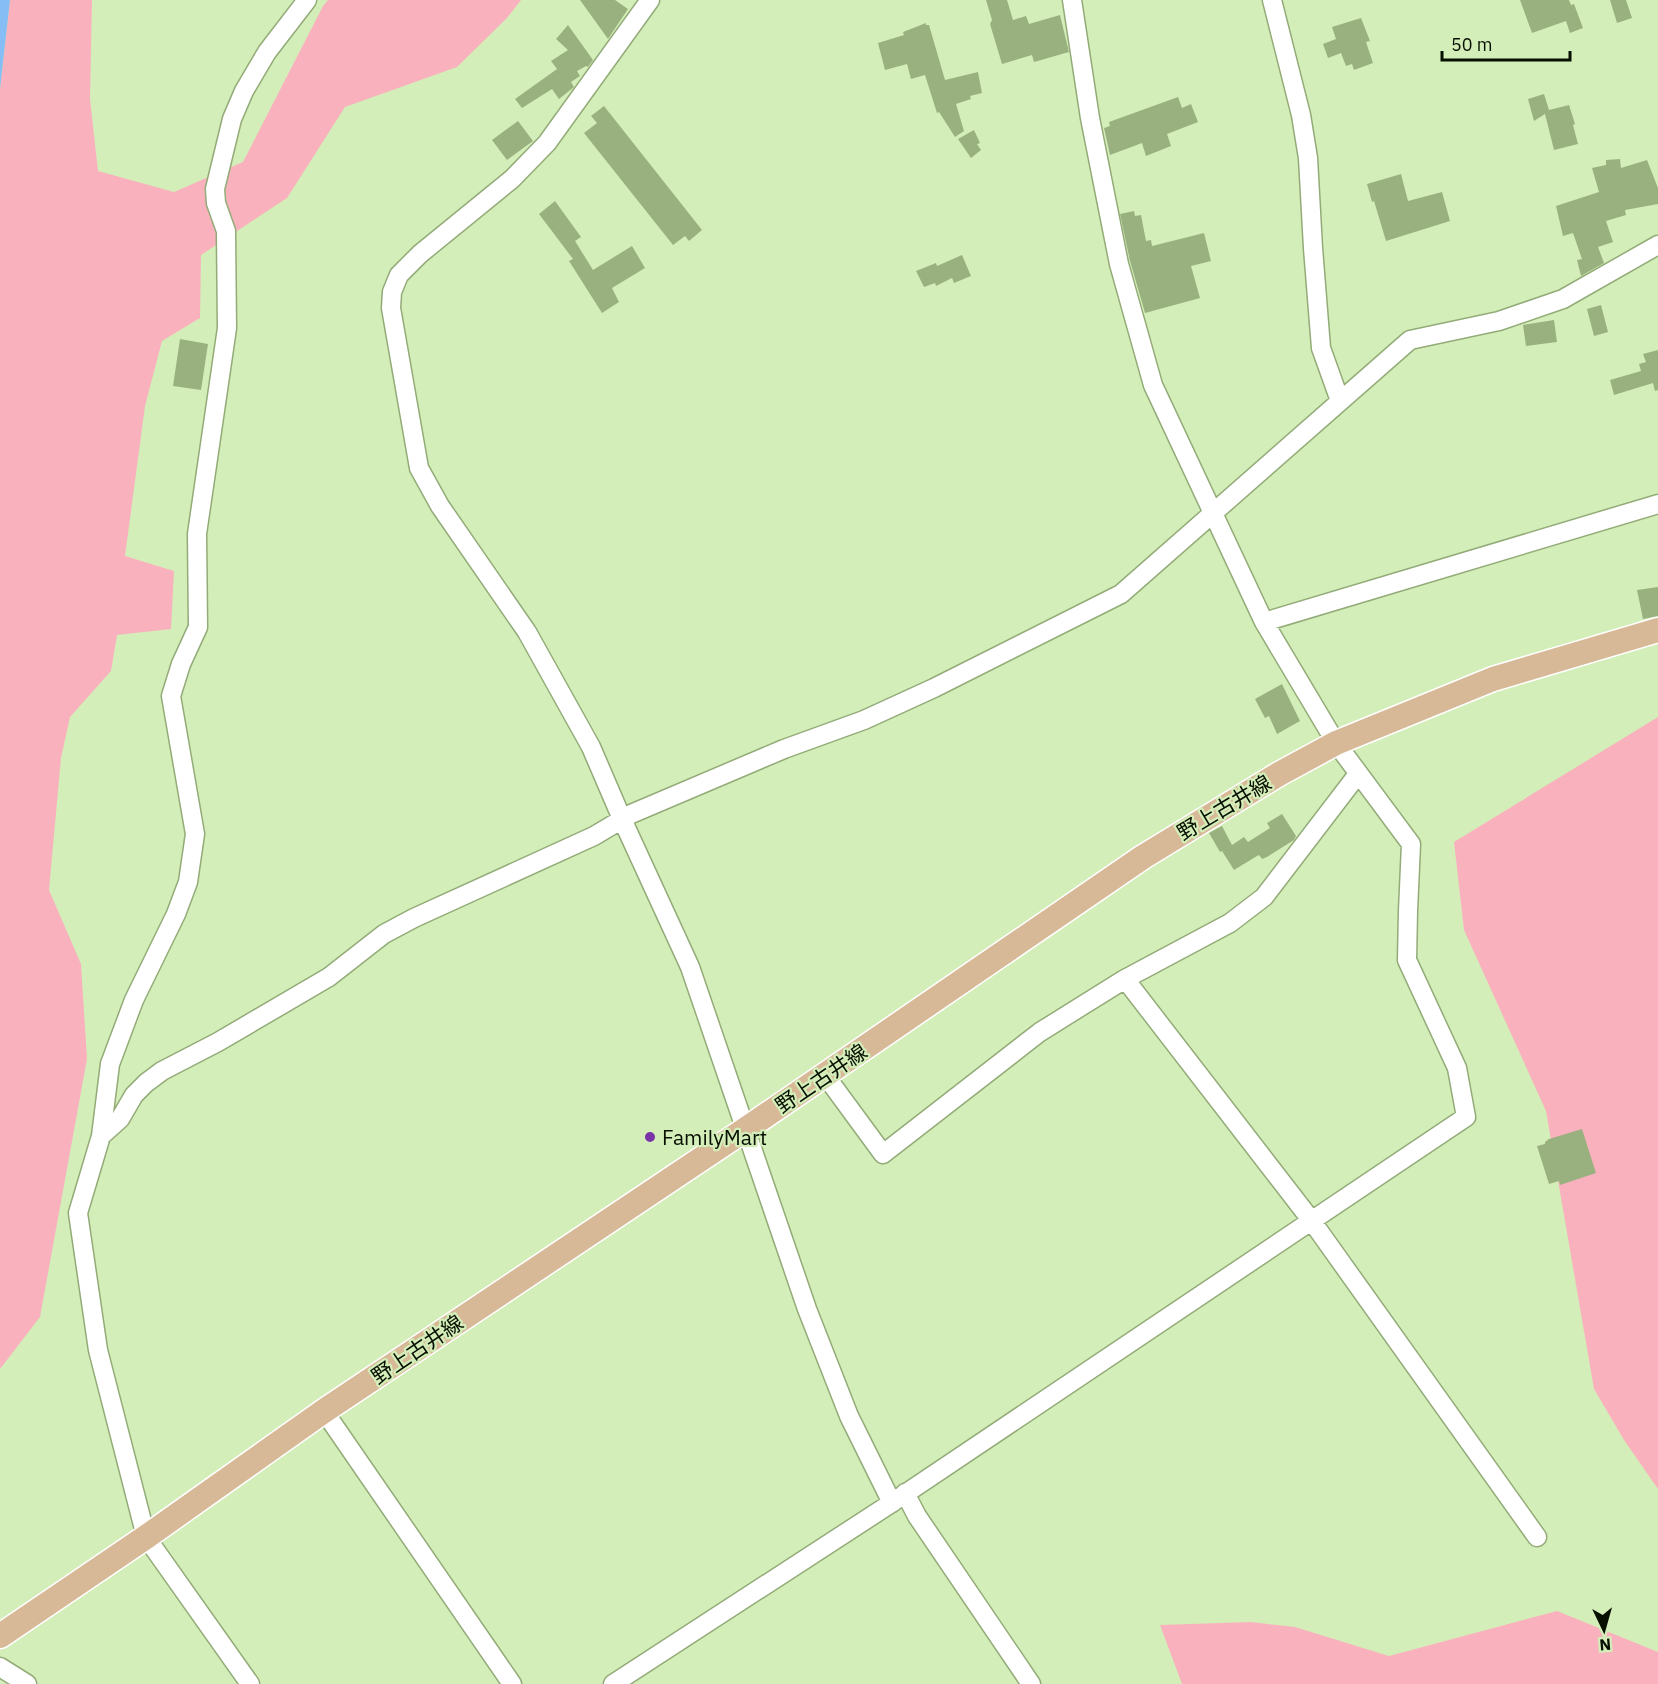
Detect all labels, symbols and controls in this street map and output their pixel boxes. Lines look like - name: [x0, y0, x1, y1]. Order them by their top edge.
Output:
- scale bar: [1442, 24, 1570, 62]
- text: 50 m: [1451, 33, 1493, 56]
- street label: 野上古井線: [1172, 768, 1276, 846]
- street label: 野上古井線: [770, 1037, 872, 1119]
- place label: FamilyMart: [662, 1123, 767, 1151]
- marker: FamilyMart: [643, 1130, 657, 1144]
- street label: 野上古井線: [366, 1308, 468, 1390]
- north arrow: [1574, 1600, 1634, 1660]
- text: N: [1599, 1634, 1612, 1655]

